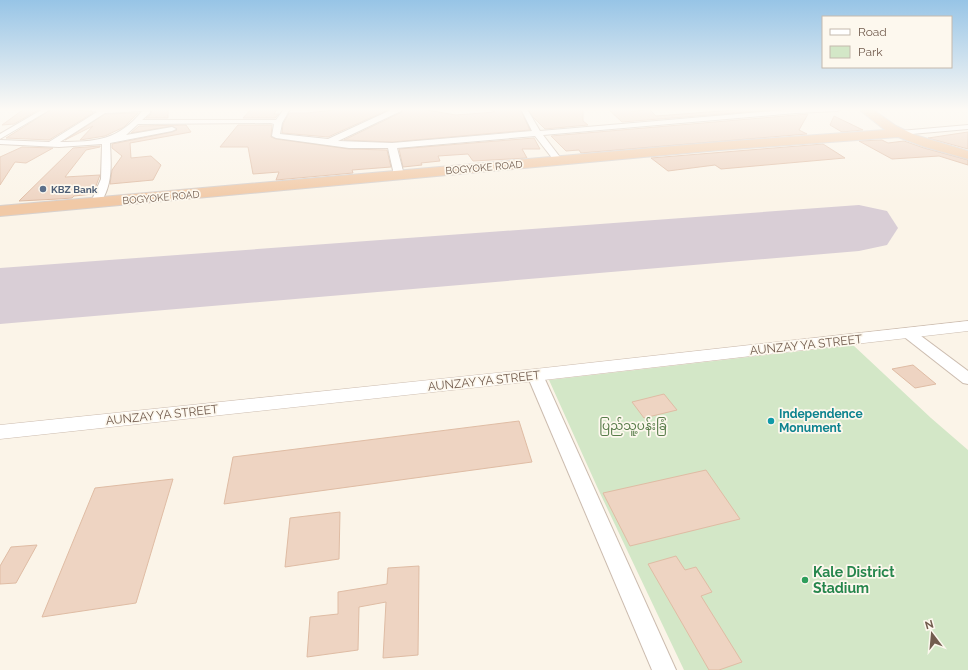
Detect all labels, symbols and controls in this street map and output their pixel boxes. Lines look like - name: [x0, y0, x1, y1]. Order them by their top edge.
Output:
- legend: [822, 16, 952, 68]
- text: Road: [858, 25, 887, 39]
- text: Park: [858, 45, 883, 59]
- street label: BOGYOKE ROAD: [445, 159, 523, 176]
- marker: KBZ Bank: [38, 184, 48, 194]
- place label: KBZ Bank: [51, 184, 98, 195]
- street label: BOGYOKE ROAD: [122, 189, 200, 206]
- street label: AUNZAY YA STREET: [749, 332, 864, 358]
- street label: AUNZAY YA STREET: [427, 368, 542, 394]
- street label: AUNZAY YA STREET: [105, 402, 220, 428]
- place label: Independence Monument: [779, 407, 863, 435]
- marker: Independence Monument: [766, 416, 776, 426]
- park label: ပြည်သူ့ပန်းခြံ: [599, 417, 667, 436]
- place label: Kale District Stadium: [813, 564, 895, 596]
- marker: Kale District Stadium: [800, 575, 810, 585]
- north arrow: [912, 614, 952, 654]
- text: N: [924, 617, 935, 632]

